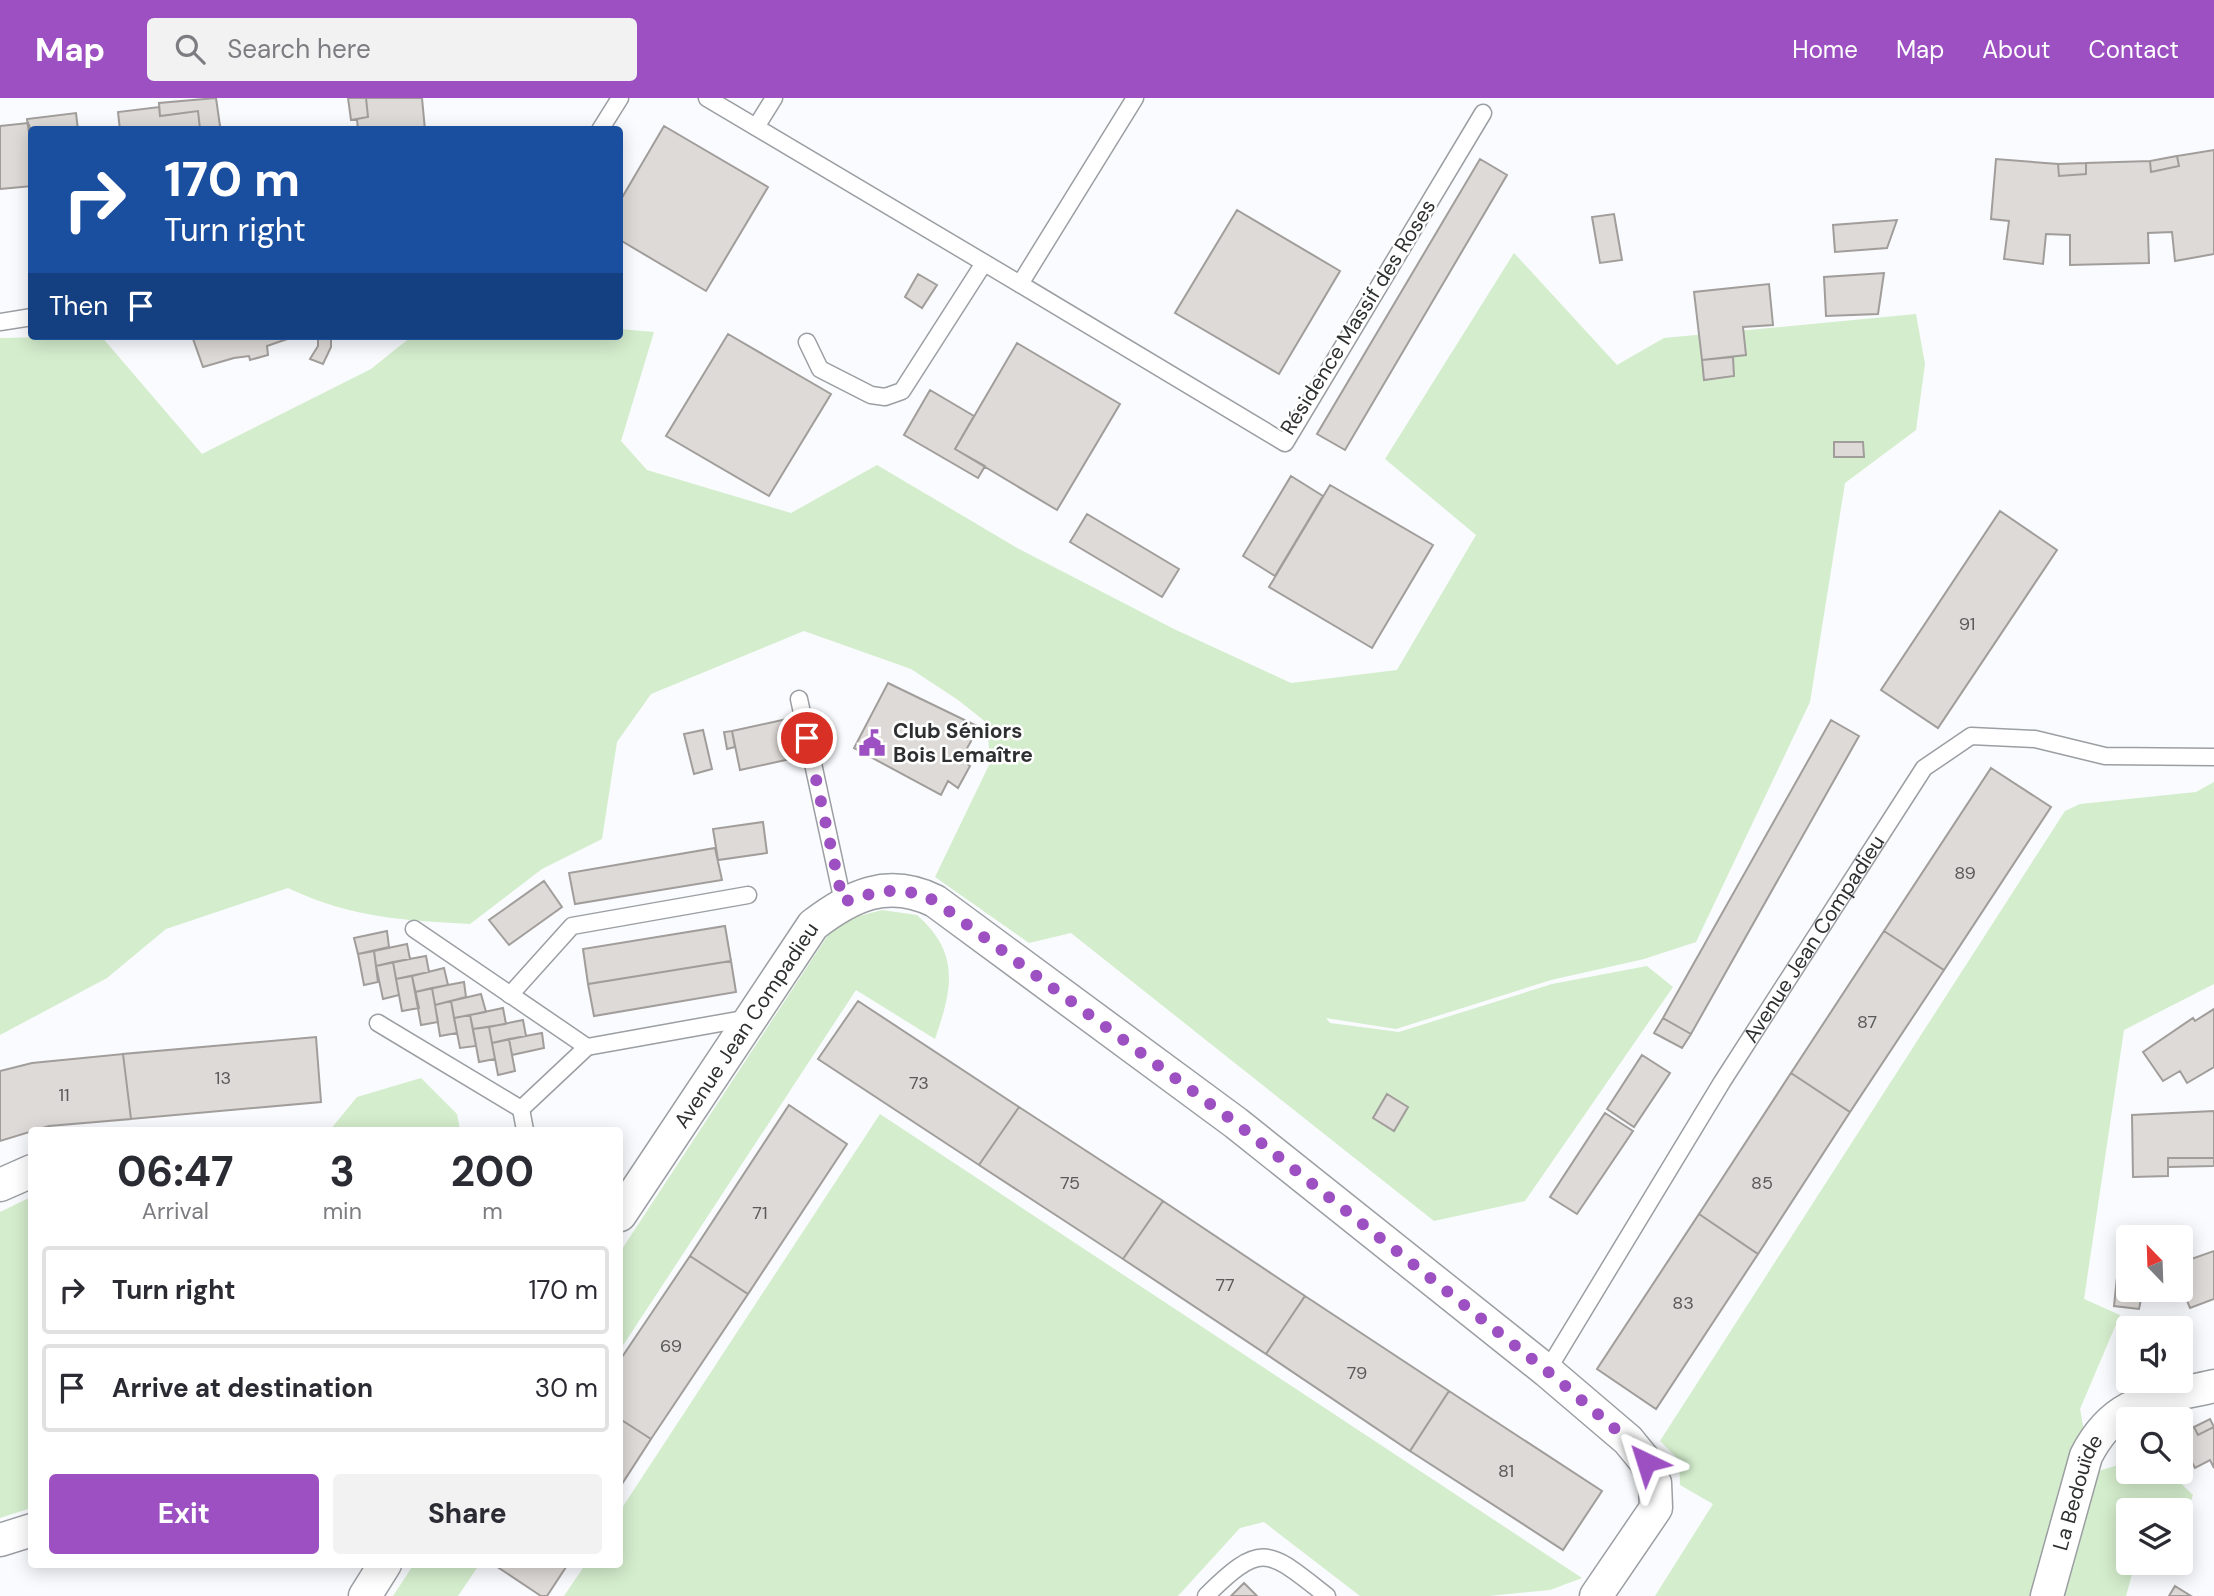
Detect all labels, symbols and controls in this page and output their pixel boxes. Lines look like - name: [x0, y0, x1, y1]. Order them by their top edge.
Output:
- search box: [147, 18, 637, 81]
- text: Map: [35, 28, 105, 71]
- icon: search: [171, 30, 209, 68]
- text: Search here: [227, 32, 371, 66]
- text: Home: [1792, 34, 1858, 65]
- text: Map: [1896, 34, 1944, 65]
- text: About: [1982, 34, 2051, 65]
- text: Contact: [2089, 34, 2179, 65]
- text: 170 m: [164, 147, 300, 211]
- icon: right: [49, 154, 140, 245]
- street label: Résidence Massif des Roses: [1274, 194, 1442, 440]
- text: Turn right: [164, 209, 306, 251]
- icon: arrive: [122, 287, 160, 325]
- text: Then: [49, 289, 108, 323]
- house number: 91: [1959, 612, 1975, 636]
- pin: [777, 708, 837, 768]
- place label: Club Séniors Bois Lemaître: [893, 717, 1033, 769]
- icon: arrive: [788, 719, 826, 757]
- public building icon: Club Séniors Bois Lemaître: [857, 728, 887, 758]
- street label: Avenue Jean Compadieu: [1737, 830, 1891, 1048]
- house number: 89: [1954, 861, 1976, 885]
- street label: Avenue Jean Compadieu: [668, 917, 825, 1134]
- house number: 87: [1857, 1010, 1877, 1034]
- house number: 13: [215, 1066, 231, 1090]
- house number: 73: [909, 1071, 929, 1095]
- house number: 11: [58, 1083, 70, 1107]
- text: 06:47: [117, 1144, 234, 1199]
- text: 3: [330, 1144, 355, 1199]
- text: 200: [451, 1144, 534, 1199]
- house number: 75: [1060, 1171, 1080, 1195]
- house number: 85: [1751, 1171, 1773, 1195]
- text: Arrival: [142, 1196, 209, 1226]
- text: min: [323, 1196, 362, 1226]
- text: m: [482, 1196, 503, 1226]
- house number: 71: [752, 1201, 768, 1225]
- north arrow: [2116, 1225, 2193, 1302]
- map controls: [2116, 1225, 2193, 1575]
- icon: right: [53, 1271, 91, 1309]
- text: Turn right: [112, 1273, 236, 1307]
- text: 170 m: [529, 1273, 598, 1307]
- house number: 77: [1215, 1273, 1235, 1297]
- house number: 83: [1672, 1291, 1694, 1315]
- button: sound: [2116, 1316, 2193, 1393]
- house number: 69: [660, 1334, 682, 1358]
- house number: 79: [1347, 1361, 1367, 1385]
- icon: arrive: [53, 1369, 91, 1407]
- text: Arrive at destination: [112, 1371, 373, 1405]
- text: 30 m: [535, 1371, 598, 1405]
- button: search: [2116, 1407, 2193, 1484]
- position arrow: [1609, 1425, 1683, 1499]
- street label: La Bedouïde: [2046, 1429, 2109, 1554]
- house number: 81: [1498, 1459, 1514, 1483]
- button: Exit: [49, 1474, 319, 1554]
- button: Share: [333, 1474, 602, 1554]
- button: layers: [2116, 1498, 2193, 1575]

